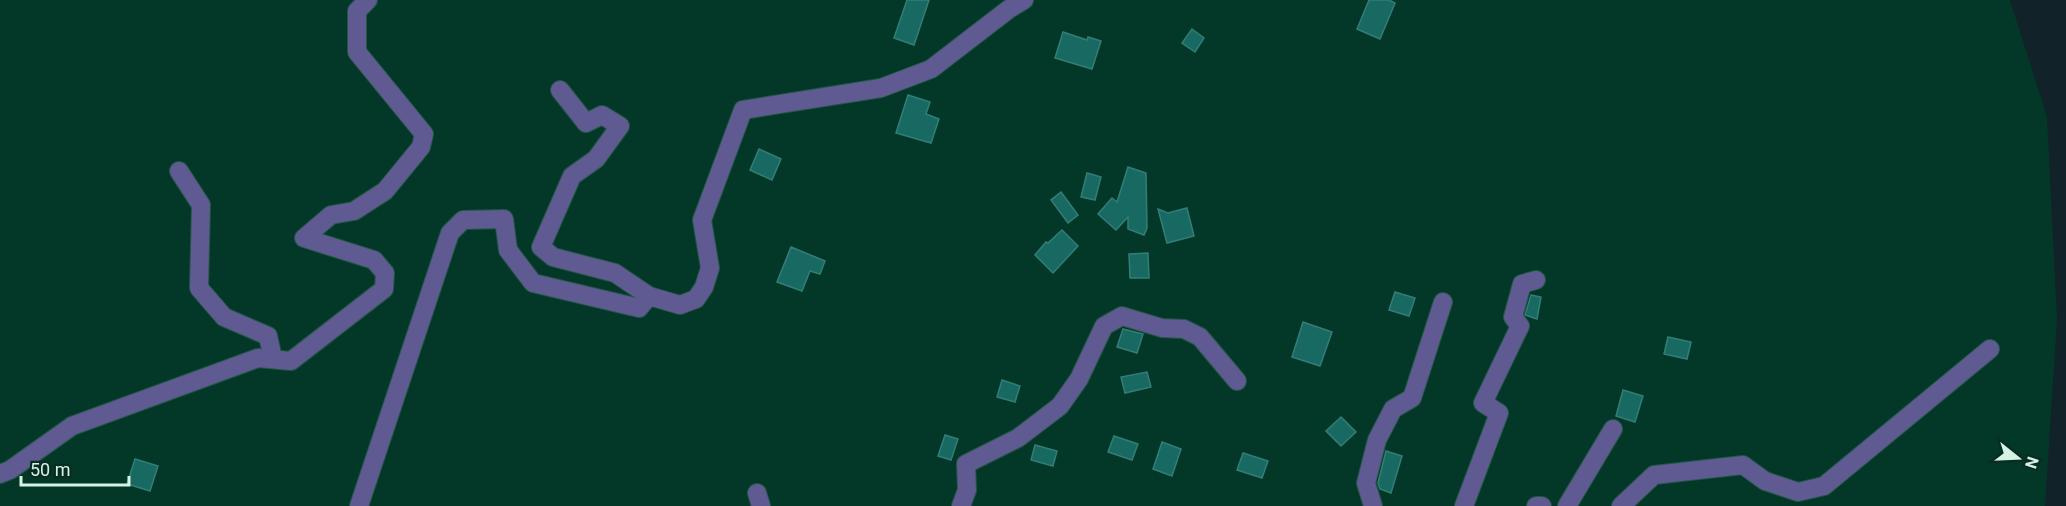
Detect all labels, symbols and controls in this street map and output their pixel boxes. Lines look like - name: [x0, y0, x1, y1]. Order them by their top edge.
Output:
- north arrow: [1988, 428, 2048, 488]
- scale bar: [21, 449, 129, 487]
- text: N: [2021, 454, 2043, 471]
- text: 50 m: [30, 459, 70, 480]

